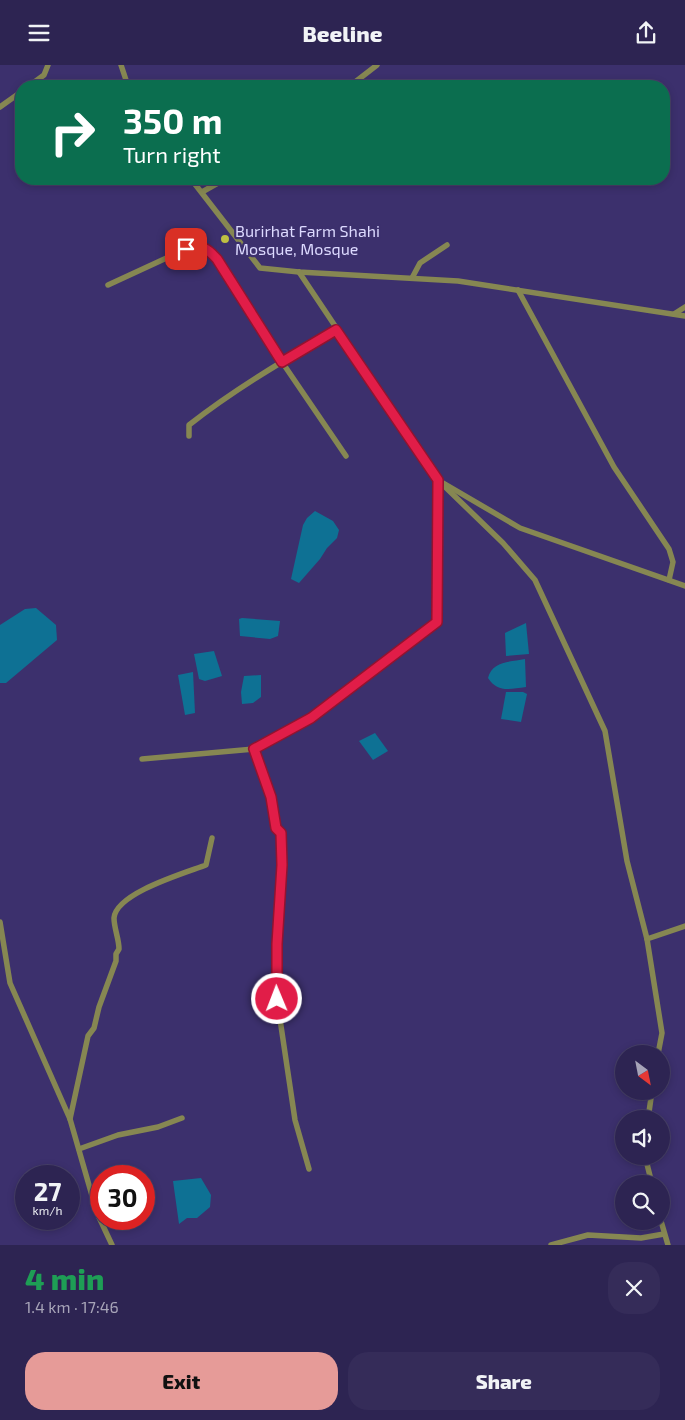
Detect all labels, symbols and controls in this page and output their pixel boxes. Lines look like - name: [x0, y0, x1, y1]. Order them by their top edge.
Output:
- icon: menu: [25, 19, 53, 47]
- icon: share: [632, 19, 660, 47]
- text: Beeline: [303, 20, 382, 46]
- text: 350 m: [123, 99, 223, 141]
- icon: right: [40, 100, 105, 165]
- text: Turn right: [123, 141, 221, 167]
- place label: Burirhat Farm Shahi Mosque, Mosque: [235, 221, 380, 258]
- pin: [165, 228, 207, 270]
- marker: Burirhat Farm Shahi Mosque, Mosque: [219, 233, 231, 245]
- icon: arrive: [172, 235, 200, 263]
- position arrow: [250, 972, 302, 1024]
- north arrow: [615, 1045, 670, 1100]
- map controls: [615, 1045, 670, 1230]
- button: sound: [615, 1110, 670, 1165]
- speed limit sign: 30: [90, 1165, 155, 1230]
- button: search: [615, 1175, 670, 1230]
- text: 27: [34, 1176, 61, 1206]
- text: km/h: [33, 1203, 62, 1217]
- text: 4 min: [25, 1260, 104, 1296]
- button: close: [608, 1262, 660, 1314]
- text: 1.4 km · 17:46: [25, 1297, 119, 1316]
- button: Exit: [25, 1352, 338, 1410]
- button: Share: [348, 1352, 660, 1410]

